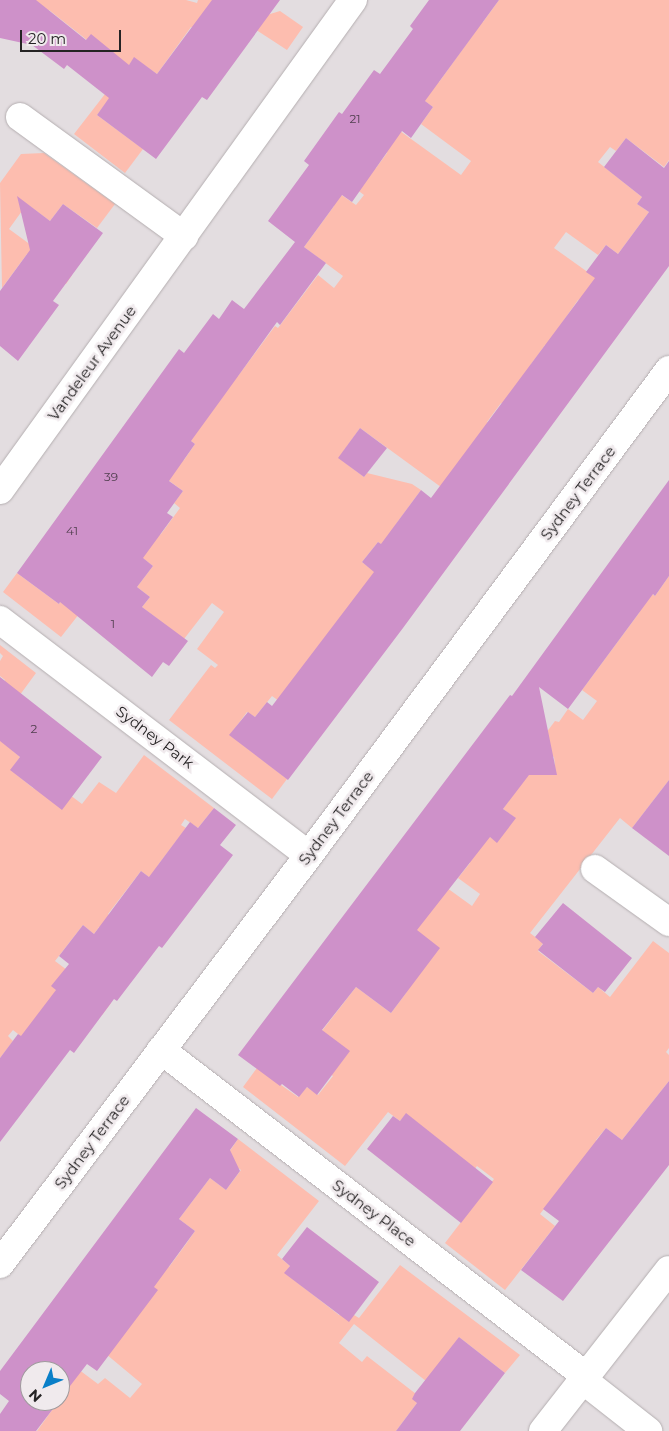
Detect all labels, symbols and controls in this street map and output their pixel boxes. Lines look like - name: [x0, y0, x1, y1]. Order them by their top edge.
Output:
- scale bar: [22, 20, 124, 52]
- text: 20 m: [28, 29, 66, 48]
- house number: 21: [349, 112, 361, 126]
- street label: Vandeleur Avenue: [44, 302, 140, 424]
- street label: Sydney Terrace: [537, 443, 619, 543]
- house number: 39: [104, 470, 118, 484]
- house number: 41: [66, 524, 78, 538]
- house number: 1: [111, 617, 115, 631]
- street label: Sydney Park: [113, 702, 197, 772]
- house number: 2: [31, 722, 37, 736]
- street label: Sydney Terrace: [295, 768, 377, 868]
- street label: Sydney Terrace: [51, 1092, 133, 1192]
- street label: Sydney Place: [329, 1176, 419, 1250]
- north arrow: [20, 1361, 70, 1411]
- text: N: [25, 1386, 45, 1406]

